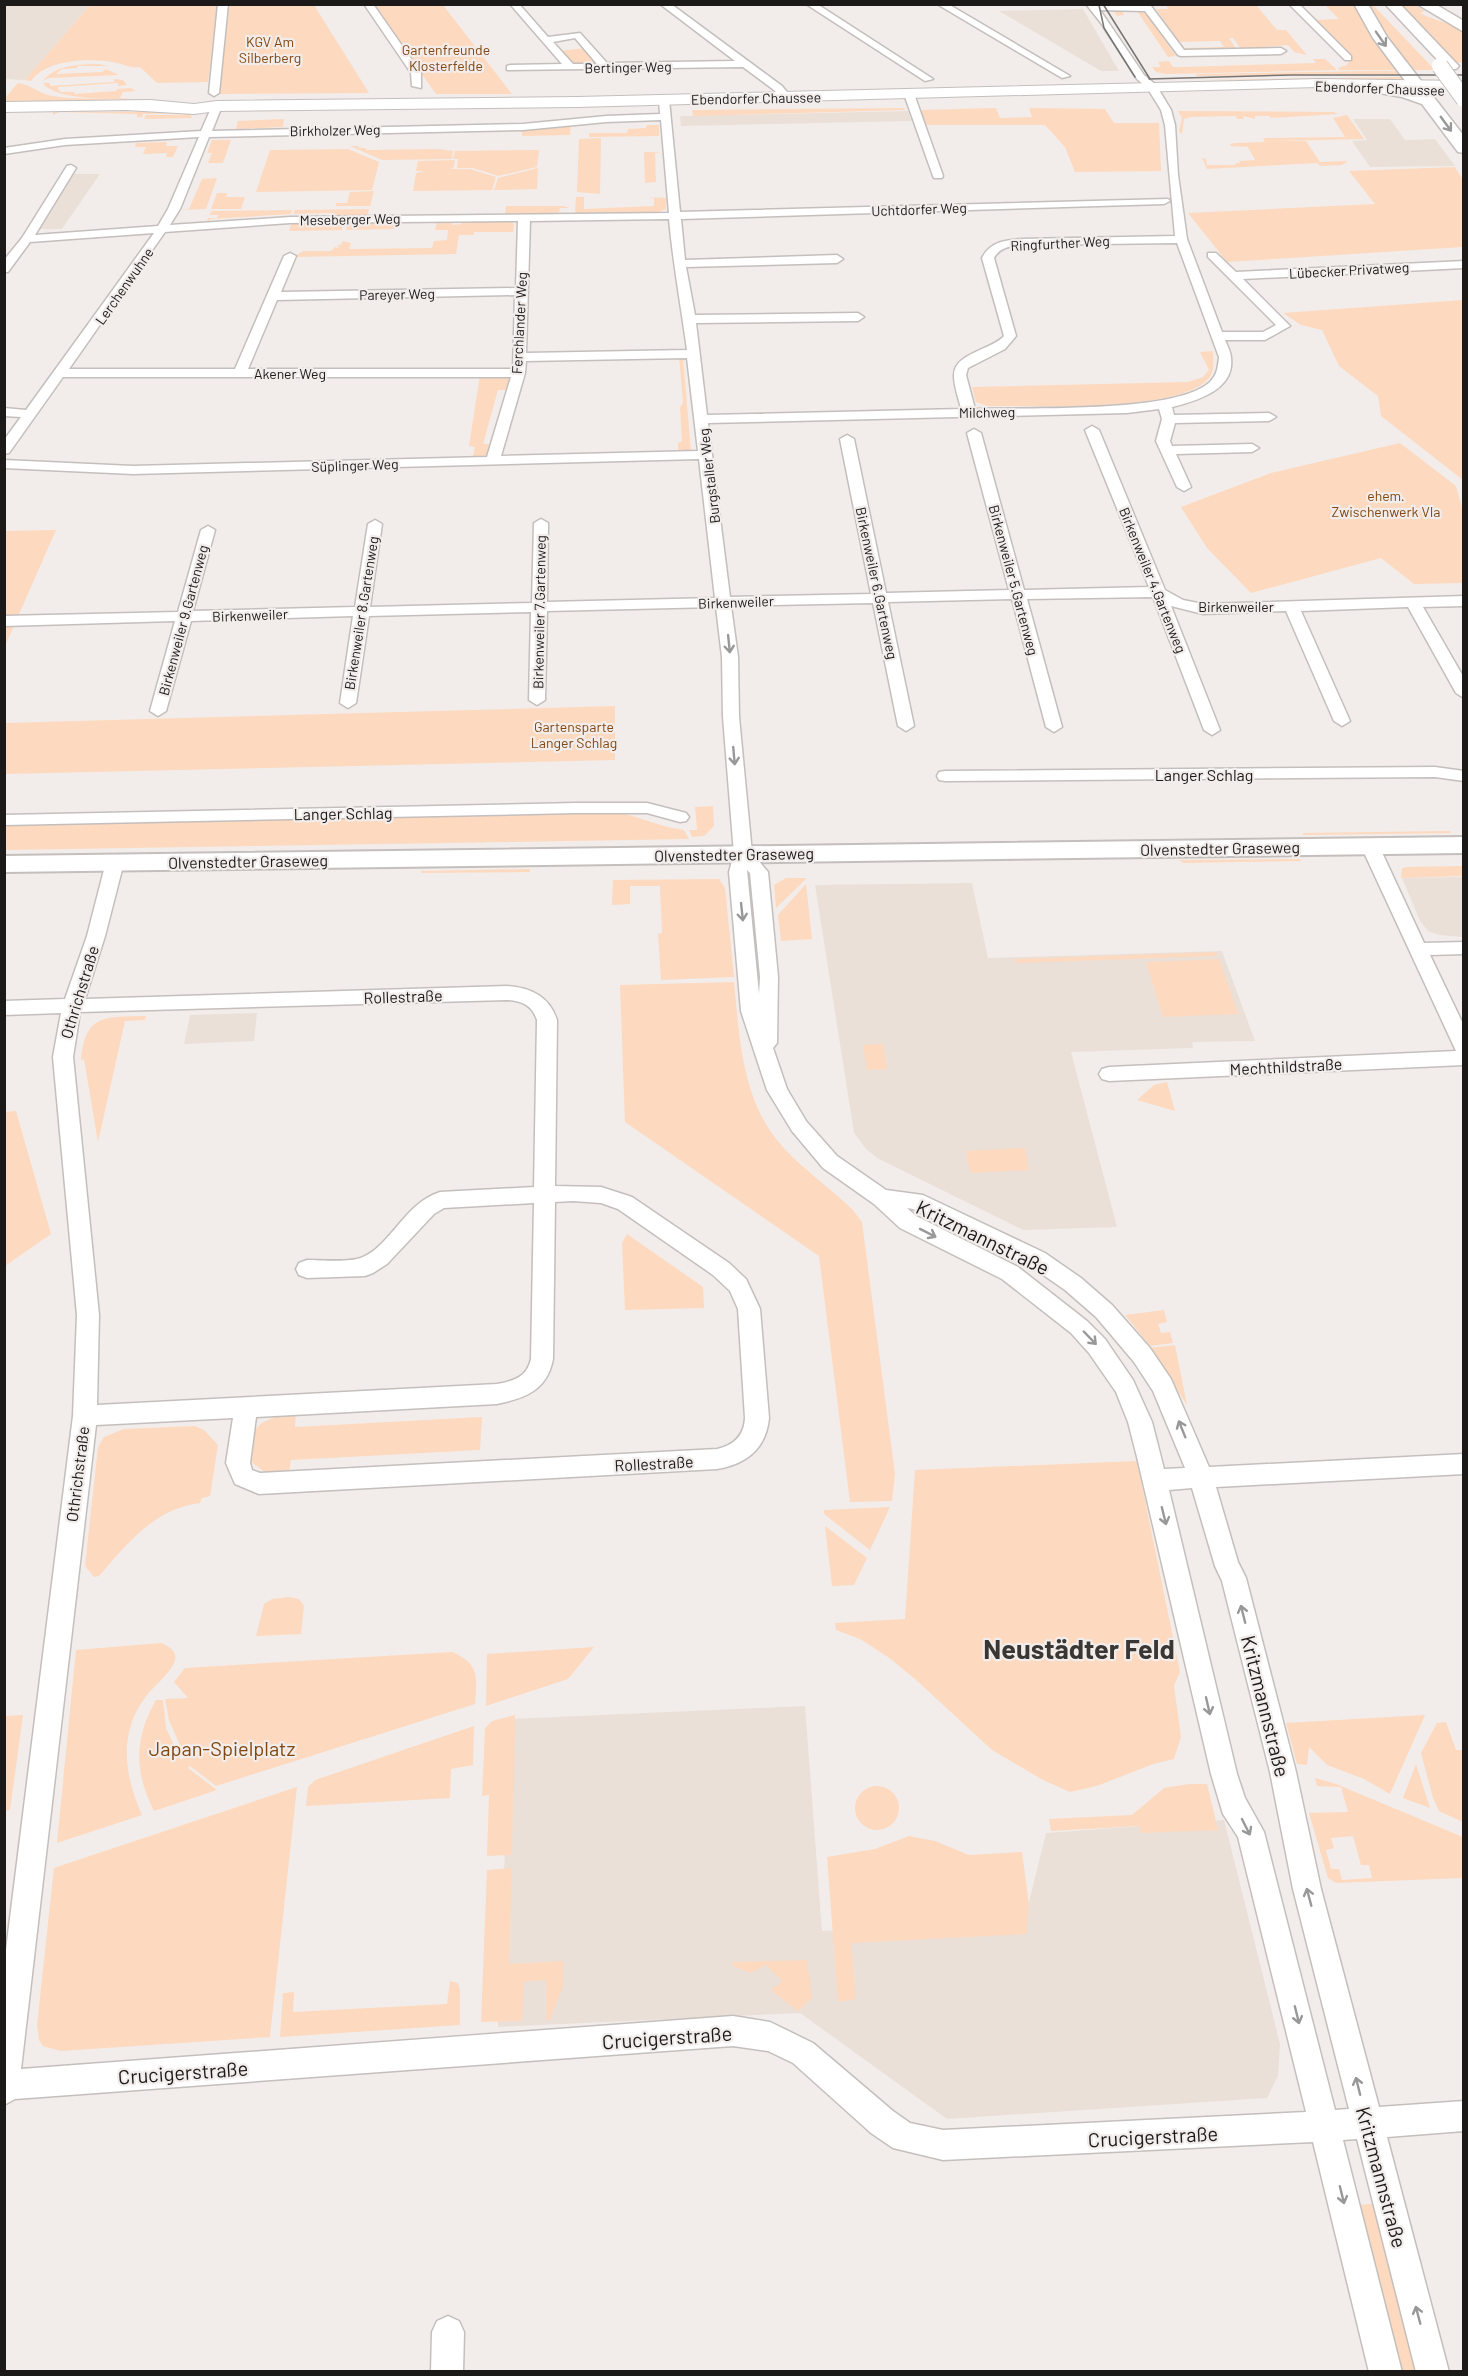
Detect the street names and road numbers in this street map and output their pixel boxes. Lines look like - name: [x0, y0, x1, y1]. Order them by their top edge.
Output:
- street label: Bertinger Weg: [584, 58, 672, 76]
- street label: Ebendorfer Chaussee: [1315, 77, 1445, 99]
- street label: Ebendorfer Chaussee: [691, 88, 821, 108]
- street label: Birkholzer Weg: [289, 121, 381, 139]
- street label: Uchtdorfer Weg: [871, 199, 967, 219]
- street label: Meseberger Weg: [299, 210, 401, 228]
- street label: Ringfurther Weg: [1010, 232, 1110, 254]
- street label: Lerchenwuhne: [91, 244, 157, 328]
- street label: Lübecker Privatweg: [1288, 258, 1410, 282]
- street label: Ferchlander Weg: [508, 272, 530, 374]
- street label: Pareyer Weg: [359, 285, 435, 303]
- street label: Akener Weg: [254, 365, 326, 382]
- street label: Milchweg: [959, 403, 1015, 421]
- street label: Burgstaller Weg: [695, 427, 723, 525]
- street label: Süplinger Weg: [311, 455, 399, 475]
- street label: Birkenweiler 5.Gartenweg: [986, 503, 1042, 657]
- street label: Birkenweiler 6.Gartenweg: [853, 505, 901, 661]
- street label: Birkenweiler 4.Gartenweg: [1116, 505, 1190, 655]
- street label: Birkenweiler 8.Gartenweg: [340, 535, 382, 691]
- street label: Birkenweiler 7.Gartenweg: [529, 535, 549, 689]
- street label: Birkenweiler 9.Gartenweg: [155, 543, 211, 697]
- street label: Birkenweiler: [698, 592, 774, 612]
- street label: Birkenweiler: [1198, 598, 1274, 615]
- street label: Birkenweiler: [212, 605, 288, 625]
- street label: Langer Schlag: [1155, 765, 1253, 784]
- street label: Langer Schlag: [293, 803, 393, 823]
- street label: Olvenstedter Graseweg: [1140, 837, 1300, 859]
- street label: Olvenstedter Graseweg: [654, 843, 814, 865]
- street label: Olvenstedter Graseweg: [168, 850, 328, 872]
- street label: Othrichstraße: [56, 943, 102, 1041]
- street label: Rollestraße: [363, 985, 443, 1007]
- street label: Mechthildstraße: [1229, 1054, 1343, 1078]
- street label: Kritzmannstraße: [912, 1194, 1054, 1280]
- street label: Othrichstraße: [62, 1425, 92, 1523]
- street label: Rollestraße: [614, 1451, 694, 1475]
- street label: Kritzmannstraße: [1237, 1633, 1295, 1779]
- street label: Crucigerstraße: [601, 2020, 733, 2054]
- street label: Crucigerstraße: [117, 2055, 249, 2089]
- street label: Kritzmannstraße: [1352, 2104, 1412, 2250]
- street label: Crucigerstraße: [1087, 2121, 1219, 2151]

